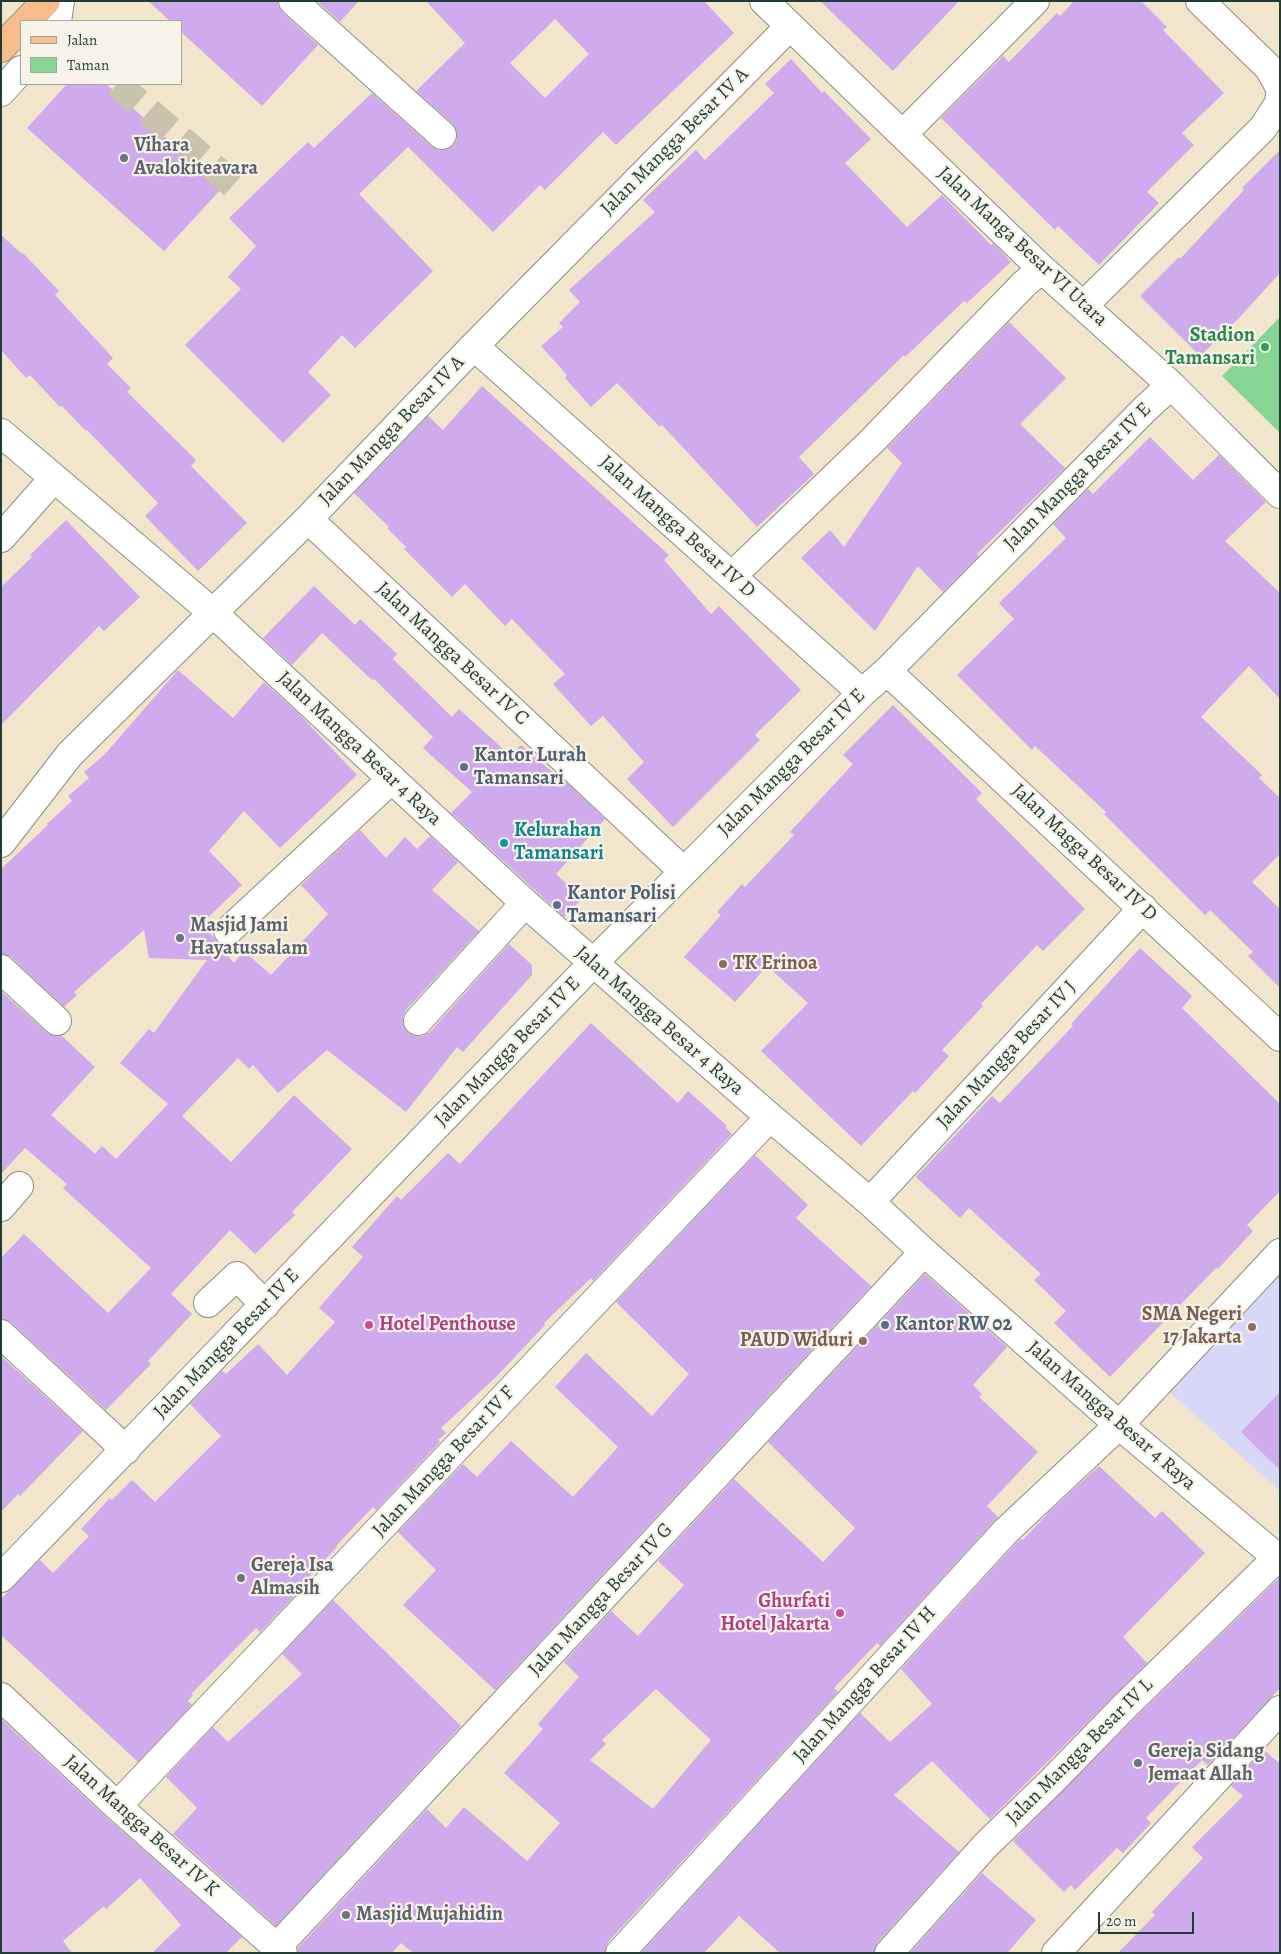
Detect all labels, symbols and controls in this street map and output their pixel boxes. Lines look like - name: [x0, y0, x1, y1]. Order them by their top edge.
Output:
- legend: [20, 20, 182, 85]
- text: Jalan: [67, 30, 97, 50]
- text: Taman: [67, 55, 109, 75]
- street label: Jalan Mangga Besar IV A: [596, 63, 754, 221]
- place label: Vihara Avalokiteavara: [134, 134, 258, 181]
- marker: Vihara Avalokiteavara: [118, 152, 130, 164]
- street label: Jalan Manga Besar VI Utara: [932, 162, 1112, 332]
- place label: Stadion Tamansari: [1165, 324, 1255, 371]
- marker: Stadion Tamansari: [1259, 341, 1271, 353]
- street label: Jalan Mangga Besar IV A: [314, 351, 470, 511]
- street label: Jalan Mangga Besar IV E: [999, 398, 1157, 556]
- street label: Jalan Mangga Besar IV D: [594, 451, 760, 603]
- street label: Jalan Mangga Besar IV C: [371, 577, 533, 731]
- street label: Jalan Mangga Besar 4 Raya: [272, 667, 446, 831]
- street label: Jalan Mangga Besar IV E: [713, 684, 871, 842]
- place label: Kantor Lurah Tamansari: [474, 744, 587, 791]
- marker: Kantor Lurah Tamansari: [458, 761, 470, 773]
- street label: Jalan Magga Besar IV D: [1006, 779, 1162, 927]
- place label: Kelurahan Tamansari: [514, 819, 604, 866]
- marker: Kelurahan Tamansari: [498, 837, 510, 849]
- place label: Kantor Polisi Tamansari: [567, 882, 676, 929]
- marker: Kantor Polisi Tamansari: [551, 899, 563, 911]
- place label: Masjid Jami Hayatussalam: [190, 914, 308, 961]
- marker: Masjid Jami Hayatussalam: [174, 932, 186, 944]
- street label: Jalan Mangga Besar 4 Raya: [570, 941, 748, 1101]
- place label: TK Erinoa: [733, 952, 818, 976]
- marker: TK Erinoa: [717, 958, 729, 970]
- street label: Jalan Mangga Besar IV E: [430, 972, 586, 1132]
- street label: Jalan Mangga Besar IV J: [932, 976, 1082, 1134]
- street label: Jalan Mangga Besar IV E: [149, 1264, 305, 1424]
- place label: SMA Negeri 17 Jakarta: [1142, 1303, 1242, 1350]
- place label: Hotel Penthouse: [379, 1313, 516, 1337]
- place label: Kantor RW 02: [895, 1313, 1012, 1337]
- marker: Hotel Penthouse: [363, 1319, 375, 1331]
- marker: Kantor RW 02: [879, 1319, 891, 1331]
- marker: SMA Negeri 17 Jakarta: [1246, 1321, 1258, 1333]
- place label: PAUD Widuri: [740, 1329, 853, 1353]
- marker: PAUD Widuri: [857, 1335, 869, 1347]
- street label: Jalan Mangga Besar 4 Raya: [1022, 1336, 1200, 1496]
- street label: Jalan Mangga Besar IV F: [368, 1381, 520, 1543]
- street label: Jalan Mangga Besar IV G: [524, 1518, 678, 1682]
- place label: Gereja Isa Almasih: [251, 1554, 334, 1601]
- marker: Gereja Isa Almasih: [235, 1572, 247, 1584]
- place label: Ghurfati Hotel Jakarta: [721, 1590, 830, 1637]
- street label: Jalan Mangga Besar IV H: [788, 1602, 942, 1768]
- marker: Ghurfati Hotel Jakarta: [834, 1607, 846, 1619]
- street label: Jalan Mangga Besar IV L: [1002, 1674, 1158, 1830]
- place label: Gereja Sidang Jemaat Allah: [1148, 1740, 1264, 1787]
- street label: Jalan Mangga Besar IV K: [59, 1750, 223, 1902]
- marker: Gereja Sidang Jemaat Allah: [1132, 1757, 1144, 1769]
- scale bar: [1101, 1902, 1197, 1934]
- place label: Masjid Mujahidin: [356, 1903, 503, 1927]
- marker: Masjid Mujahidin: [340, 1909, 352, 1921]
- text: 20 m: [1106, 1911, 1137, 1931]

